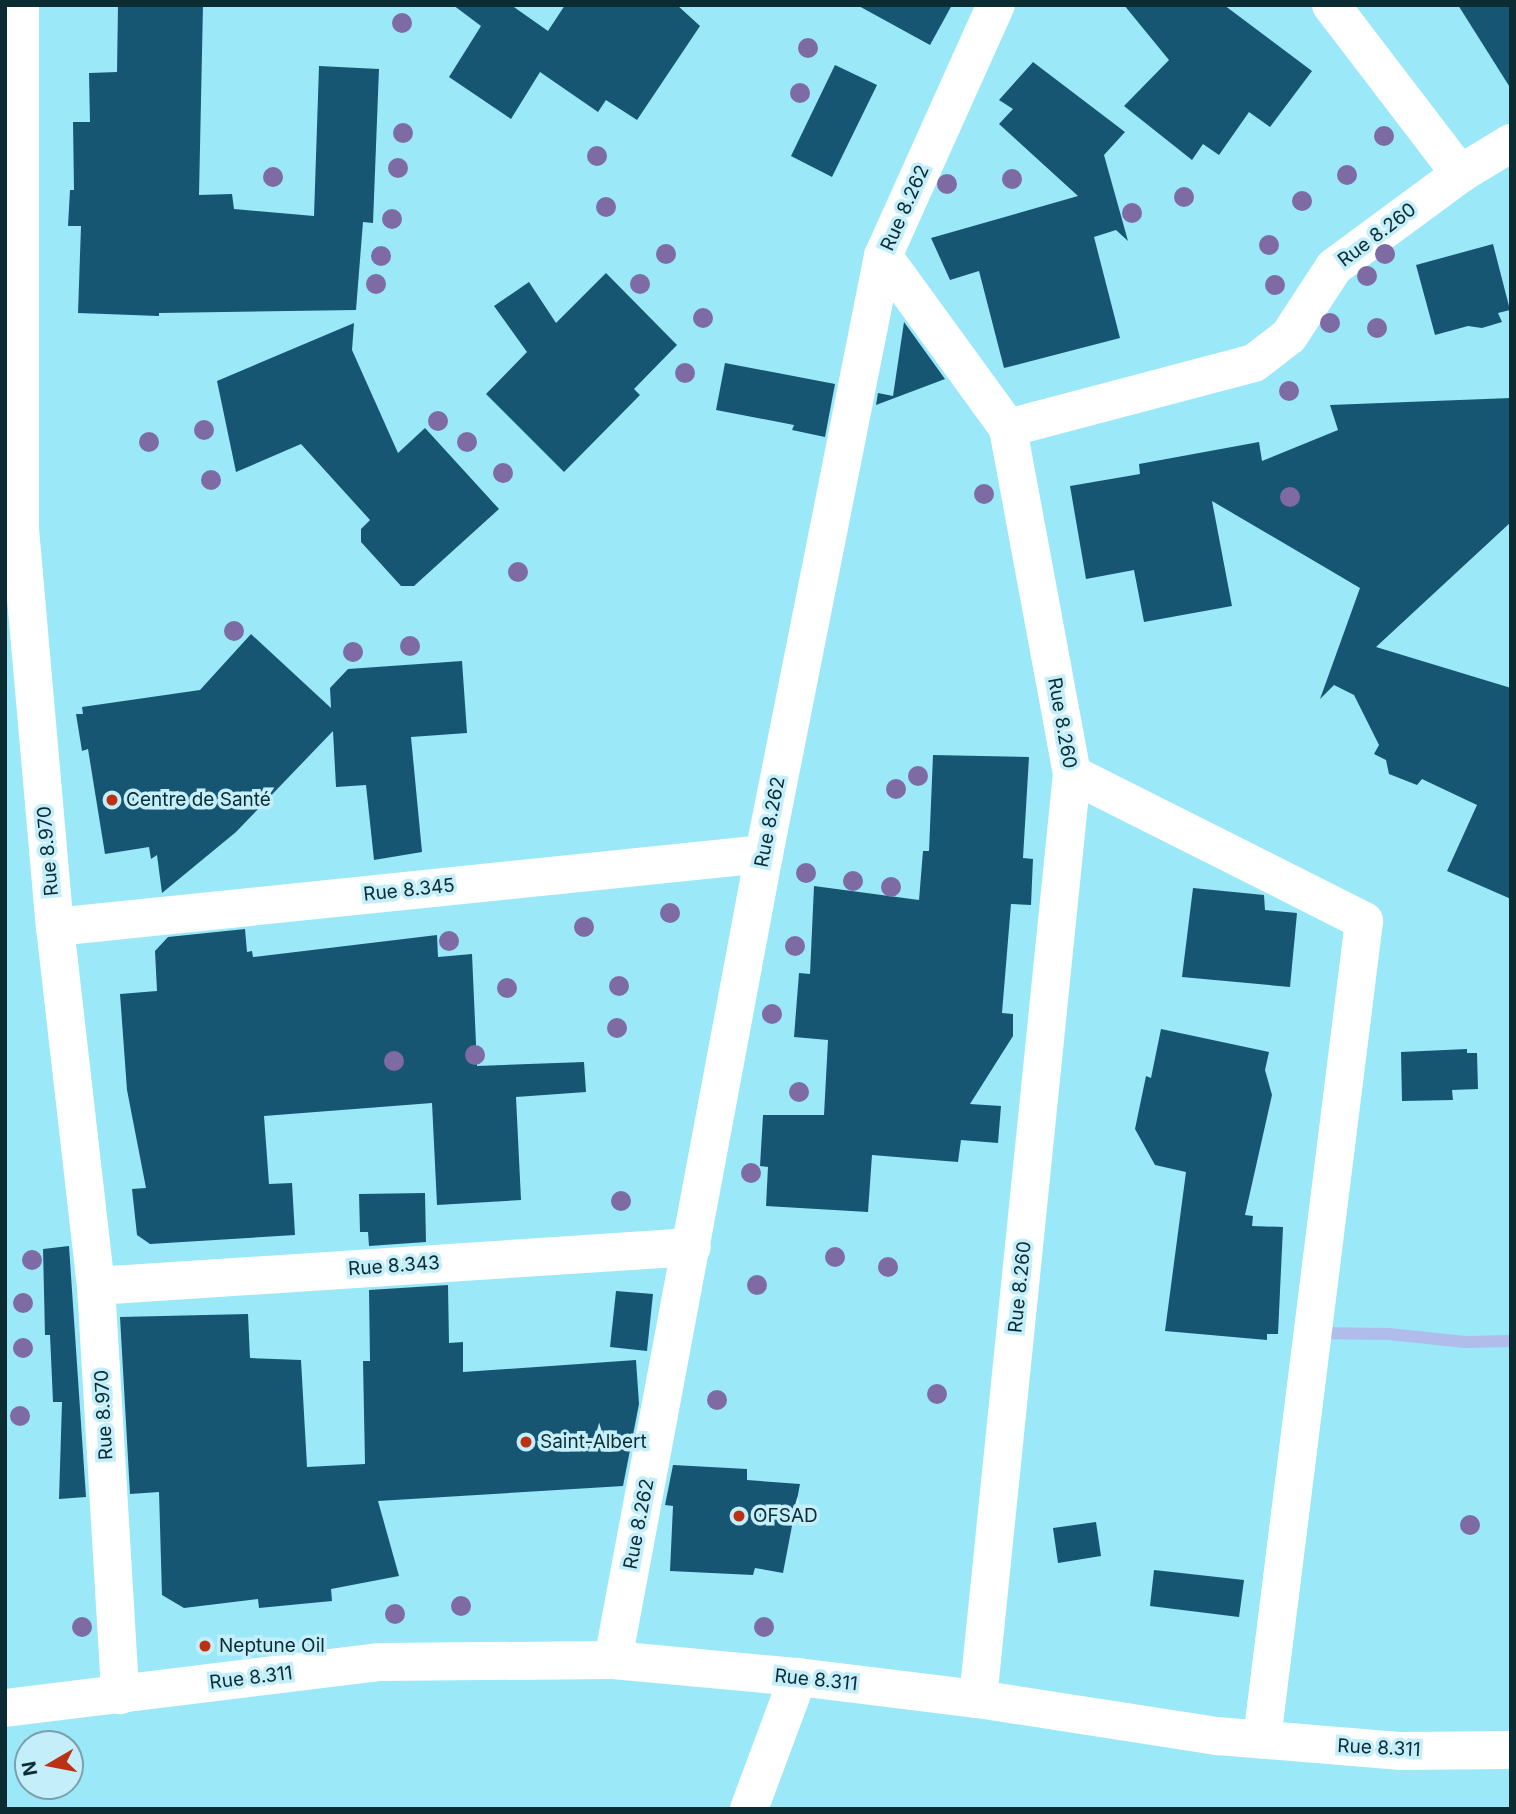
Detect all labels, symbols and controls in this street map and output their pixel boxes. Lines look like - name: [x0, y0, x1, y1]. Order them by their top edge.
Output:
- street label: Rue 8.262: [876, 162, 934, 254]
- street label: Rue 8.260: [1333, 198, 1421, 272]
- street label: Rue 8.260: [1043, 676, 1081, 770]
- street label: Rue 8.262: [750, 775, 790, 869]
- place label: Centre de Santé: [126, 789, 271, 811]
- marker: Centre de Santé: [104, 792, 120, 808]
- street label: Rue 8.970: [33, 805, 63, 897]
- street label: Rue 8.345: [362, 874, 456, 906]
- street label: Rue 8.260: [1004, 1240, 1036, 1334]
- street label: Rue 8.343: [347, 1251, 441, 1281]
- street label: Rue 8.970: [90, 1369, 118, 1461]
- place label: Saint-Albert: [540, 1431, 647, 1453]
- marker: Saint-Albert: [518, 1434, 534, 1450]
- street label: Rue 8.262: [619, 1477, 659, 1571]
- place label: OFSAD: [753, 1505, 818, 1527]
- marker: OFSAD: [731, 1508, 747, 1524]
- place label: Neptune Oil: [219, 1635, 325, 1657]
- marker: Neptune Oil: [197, 1638, 213, 1654]
- street label: Rue 8.311: [208, 1662, 294, 1694]
- street label: Rue 8.311: [773, 1664, 859, 1696]
- north arrow: [14, 1730, 84, 1800]
- street label: Rue 8.311: [1337, 1734, 1421, 1762]
- text: N: [17, 1759, 42, 1778]

